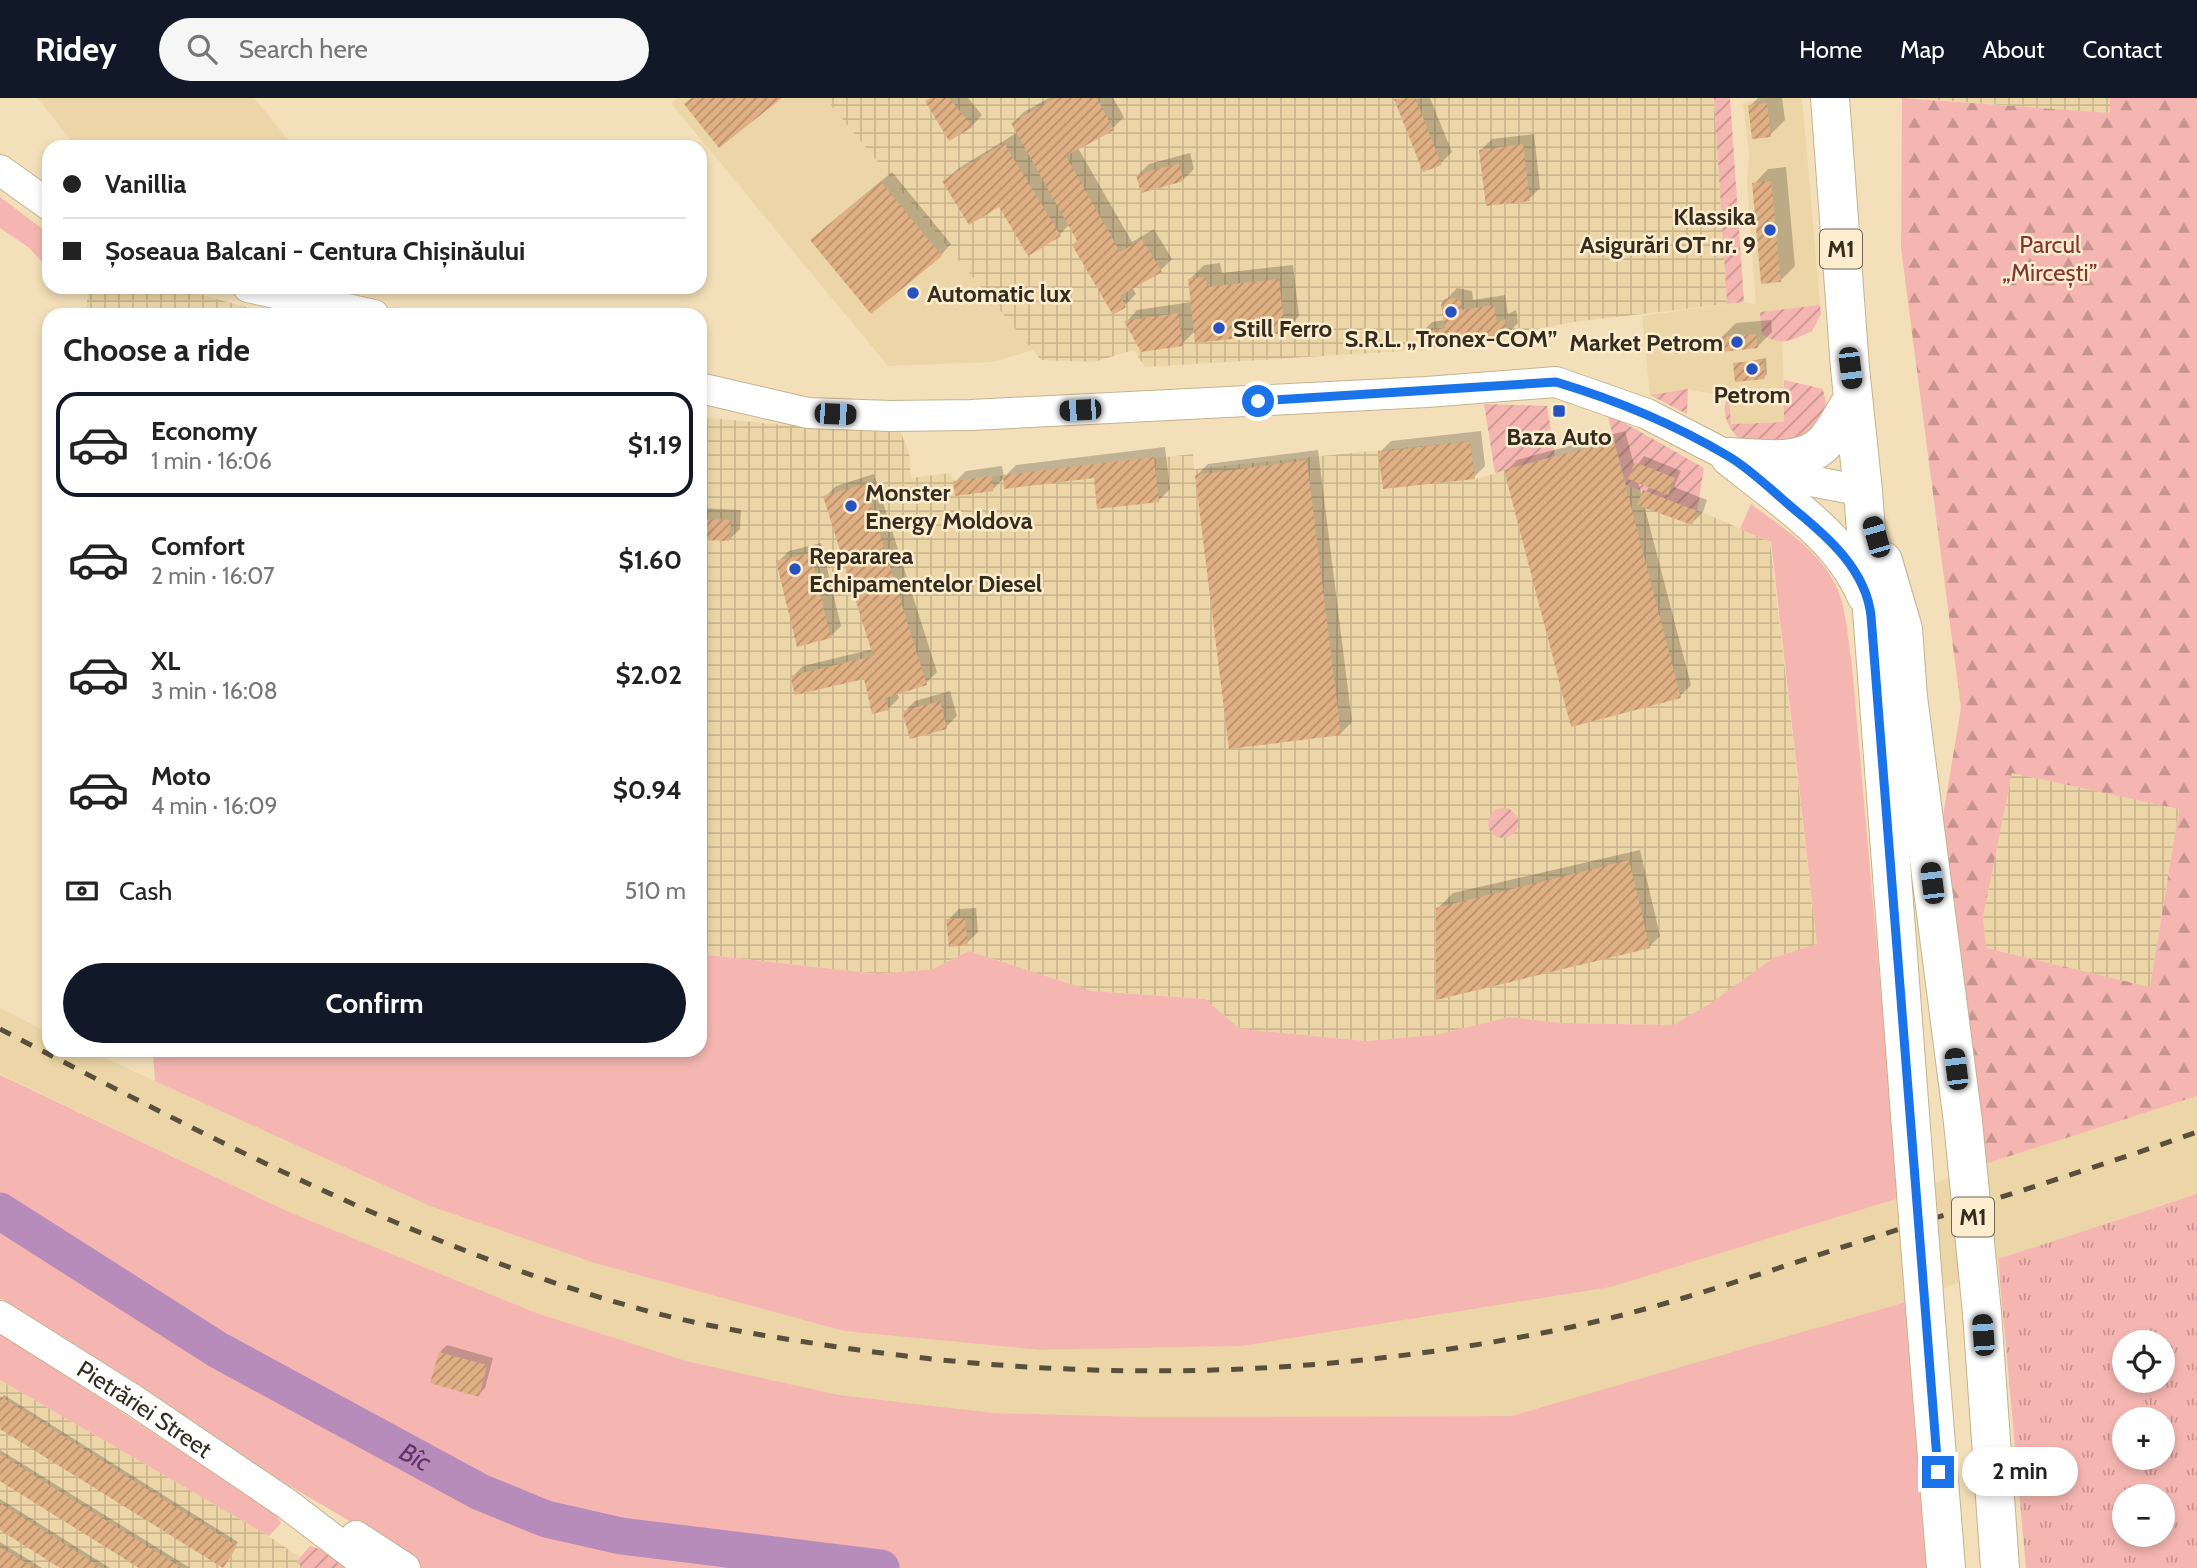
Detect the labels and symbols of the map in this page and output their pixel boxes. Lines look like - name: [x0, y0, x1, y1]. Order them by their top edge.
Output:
- place label: Klassika Asigurări OT nr. 9: [1580, 202, 1756, 259]
- marker: Klassika Asigurări OT nr. 9: [1762, 222, 1778, 238]
- road number: M1: [1820, 230, 1862, 268]
- park label: Parcul „Mircești”: [2002, 230, 2098, 288]
- place label: Automatic lux: [927, 279, 1071, 308]
- marker: Automatic lux: [905, 285, 921, 301]
- marker: S.R.L. „Tronex-COM”: [1443, 304, 1459, 320]
- place label: Still Ferro: [1233, 314, 1332, 343]
- marker: Still Ferro: [1211, 320, 1227, 336]
- place label: S.R.L. „Tronex-COM”: [1344, 324, 1558, 353]
- place label: Market Petrom: [1569, 328, 1723, 357]
- marker: Market Petrom: [1729, 334, 1745, 350]
- car: [1838, 346, 1863, 390]
- marker: Petrom: [1744, 361, 1760, 377]
- place label: Petrom: [1714, 380, 1790, 409]
- route start: [1242, 385, 1274, 417]
- car: [1059, 398, 1102, 422]
- car: [814, 403, 857, 425]
- marker: Baza Auto: [1551, 403, 1567, 419]
- place label: Baza Auto: [1506, 422, 1612, 451]
- place label: Monster Energy Moldova: [865, 478, 1033, 535]
- marker: Monster Energy Moldova: [843, 498, 859, 514]
- car: [1861, 514, 1892, 560]
- place label: Repararea Echipamentelor Diesel: [809, 541, 1042, 598]
- marker: Repararea Echipamentelor Diesel: [787, 561, 803, 577]
- car: [1920, 861, 1945, 905]
- car: [1944, 1047, 1969, 1091]
- road number: M1: [1952, 1198, 1994, 1236]
- car: [1972, 1313, 1995, 1357]
- street label: Pietrăriei Street: [72, 1354, 218, 1464]
- water label: Bîc: [394, 1435, 437, 1478]
- callout: 2 min: [1962, 1448, 2078, 1496]
- route end: [1922, 1456, 1954, 1488]

